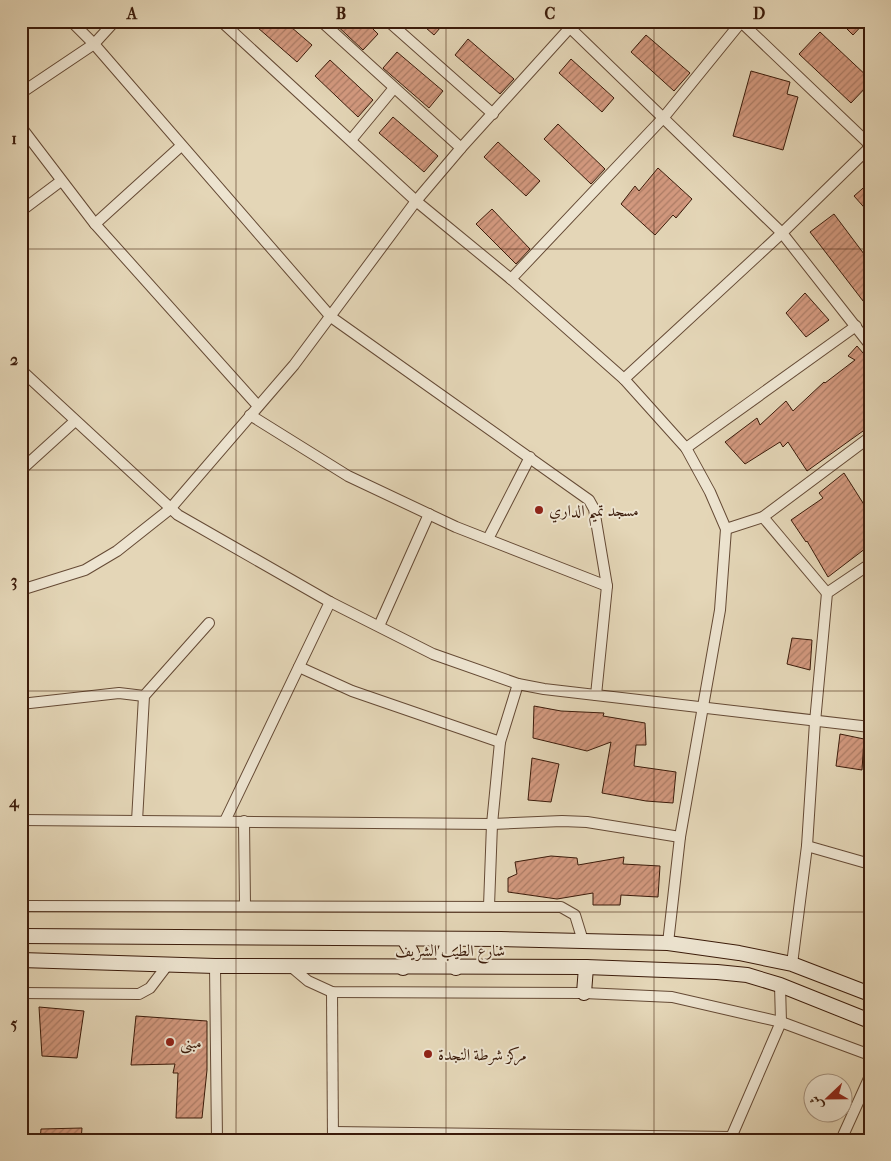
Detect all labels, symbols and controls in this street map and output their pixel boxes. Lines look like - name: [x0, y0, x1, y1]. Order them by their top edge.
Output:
- text: A: [126, 4, 138, 23]
- text: B: [336, 4, 346, 23]
- text: C: [545, 4, 556, 23]
- text: D: [753, 4, 765, 23]
- text: 1: [11, 129, 17, 148]
- text: 2: [10, 350, 18, 369]
- place label: مسجد تميم الداري: [549, 501, 639, 527]
- marker: مسجد تميم الداري: [533, 504, 545, 516]
- text: 3: [11, 571, 17, 591]
- text: 4: [8, 792, 20, 812]
- street label: شارع الطيب الشريف: [395, 941, 505, 964]
- text: 5: [11, 1014, 18, 1033]
- place label: مبنى: [180, 1033, 202, 1054]
- marker: مبنى: [164, 1036, 176, 1048]
- place label: مركز شرطة النجدة: [438, 1045, 527, 1066]
- marker: مركز شرطة النجدة: [422, 1048, 434, 1060]
- north arrow: [804, 1074, 854, 1124]
- text: ش: [806, 1093, 827, 1112]

